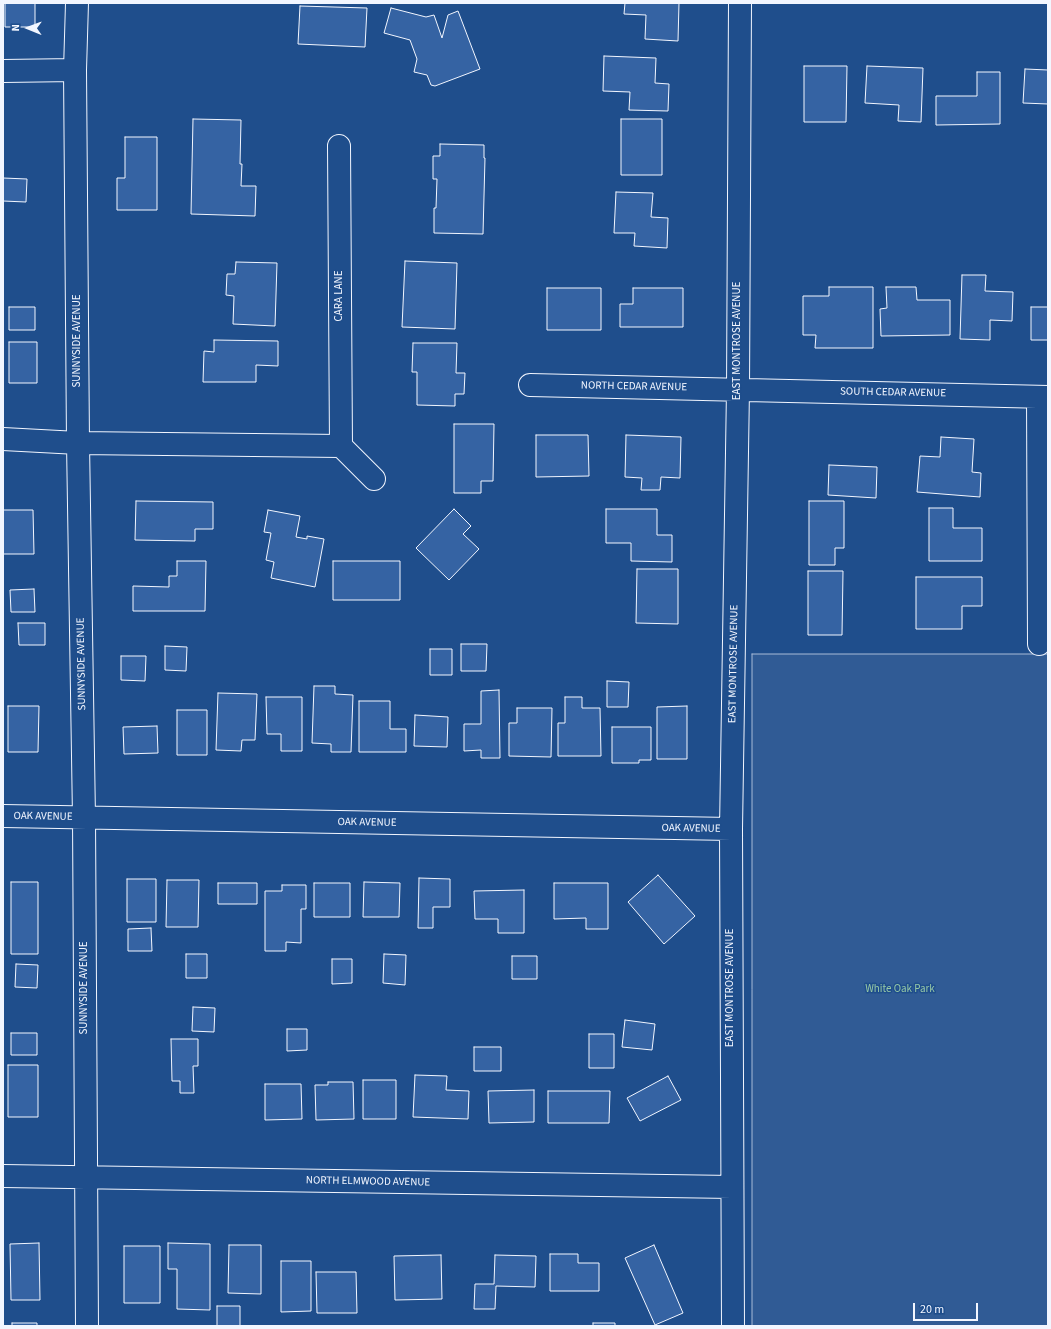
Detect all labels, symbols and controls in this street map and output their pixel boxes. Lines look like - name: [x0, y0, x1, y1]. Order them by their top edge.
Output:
- north arrow: [8, 8, 48, 48]
- text: N: [8, 24, 23, 32]
- street label: CARA LANE: [333, 271, 347, 321]
- street label: EAST MONTROSE AVENUE: [731, 282, 745, 400]
- street label: SUNNYSIDE AVENUE: [71, 294, 85, 388]
- street label: NORTH CEDAR AVENUE: [581, 379, 687, 395]
- street label: SOUTH CEDAR AVENUE: [840, 385, 946, 401]
- street label: EAST MONTROSE AVENUE: [726, 605, 742, 723]
- street label: SUNNYSIDE AVENUE: [75, 617, 89, 711]
- street label: OAK AVENUE: [13, 810, 73, 824]
- street label: OAK AVENUE: [337, 816, 397, 830]
- street label: OAK AVENUE: [661, 822, 721, 836]
- street label: EAST MONTROSE AVENUE: [724, 929, 738, 1047]
- street label: SUNNYSIDE AVENUE: [78, 941, 92, 1035]
- park label: White Oak Park: [865, 983, 935, 997]
- street label: NORTH ELMWOOD AVENUE: [306, 1174, 430, 1190]
- scale bar: [915, 1295, 980, 1321]
- text: 20 m: [920, 1301, 944, 1318]

